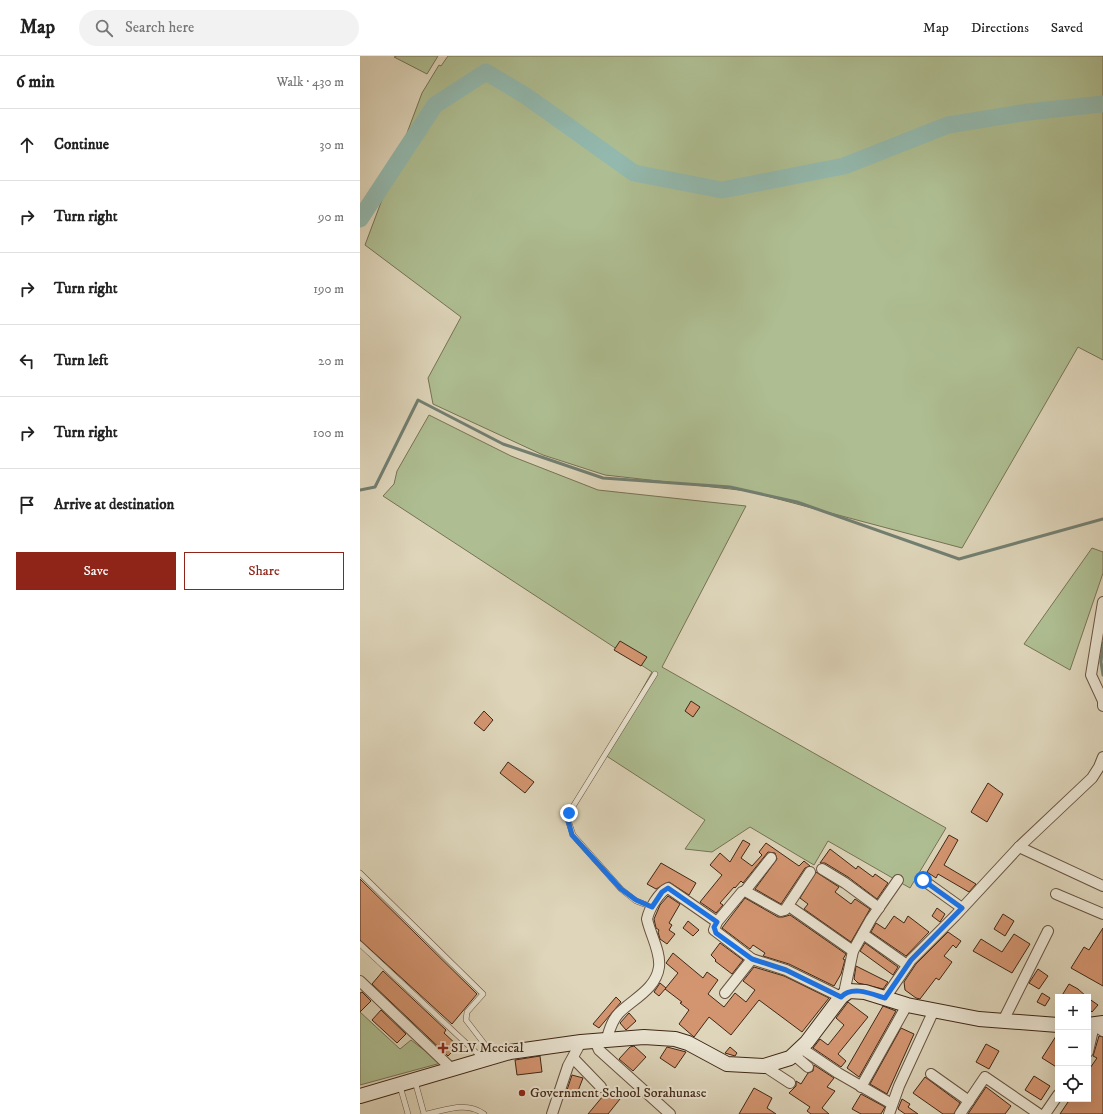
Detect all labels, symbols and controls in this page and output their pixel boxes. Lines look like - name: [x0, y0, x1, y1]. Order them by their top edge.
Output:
- search box: [79, 10, 359, 46]
- text: Map: [20, 16, 55, 39]
- icon: search: [93, 17, 115, 39]
- text: Search here: [125, 18, 194, 37]
- text: Map: [923, 19, 949, 37]
- text: Directions: [971, 19, 1029, 37]
- text: Saved: [1051, 19, 1083, 37]
- text: 6 min: [16, 71, 55, 93]
- text: Walk · 430 m: [276, 74, 344, 90]
- icon: ahead: [16, 134, 38, 156]
- text: Continue: [54, 135, 109, 154]
- text: 30 m: [320, 137, 344, 153]
- icon: right: [16, 206, 38, 228]
- text: Turn right: [54, 207, 117, 226]
- text: 90 m: [318, 209, 344, 225]
- icon: right: [16, 278, 38, 300]
- text: Turn right: [54, 279, 117, 298]
- text: 190 m: [313, 281, 344, 297]
- icon: left: [16, 350, 38, 372]
- text: Turn left: [54, 351, 108, 370]
- text: 20 m: [318, 353, 344, 369]
- icon: right: [16, 422, 38, 444]
- text: Turn right: [54, 423, 117, 442]
- text: 100 m: [313, 425, 344, 441]
- icon: arrive: [16, 494, 38, 516]
- text: Arrive at destination: [54, 495, 174, 514]
- button: Save: [16, 552, 176, 590]
- button: Share: [184, 552, 344, 590]
- route end: [560, 804, 578, 822]
- route start: [914, 871, 932, 889]
- map controls: [1055, 994, 1091, 1102]
- button: +: [1055, 994, 1091, 1030]
- button: −: [1055, 1030, 1091, 1066]
- place label: SLV Mecical: [451, 1039, 524, 1057]
- marker: SLV Mecical: [438, 1043, 448, 1053]
- button: locate: [1055, 1066, 1091, 1102]
- place label: Government School Sorahunase: [530, 1084, 707, 1102]
- marker: Government School Sorahunase: [517, 1088, 527, 1098]

